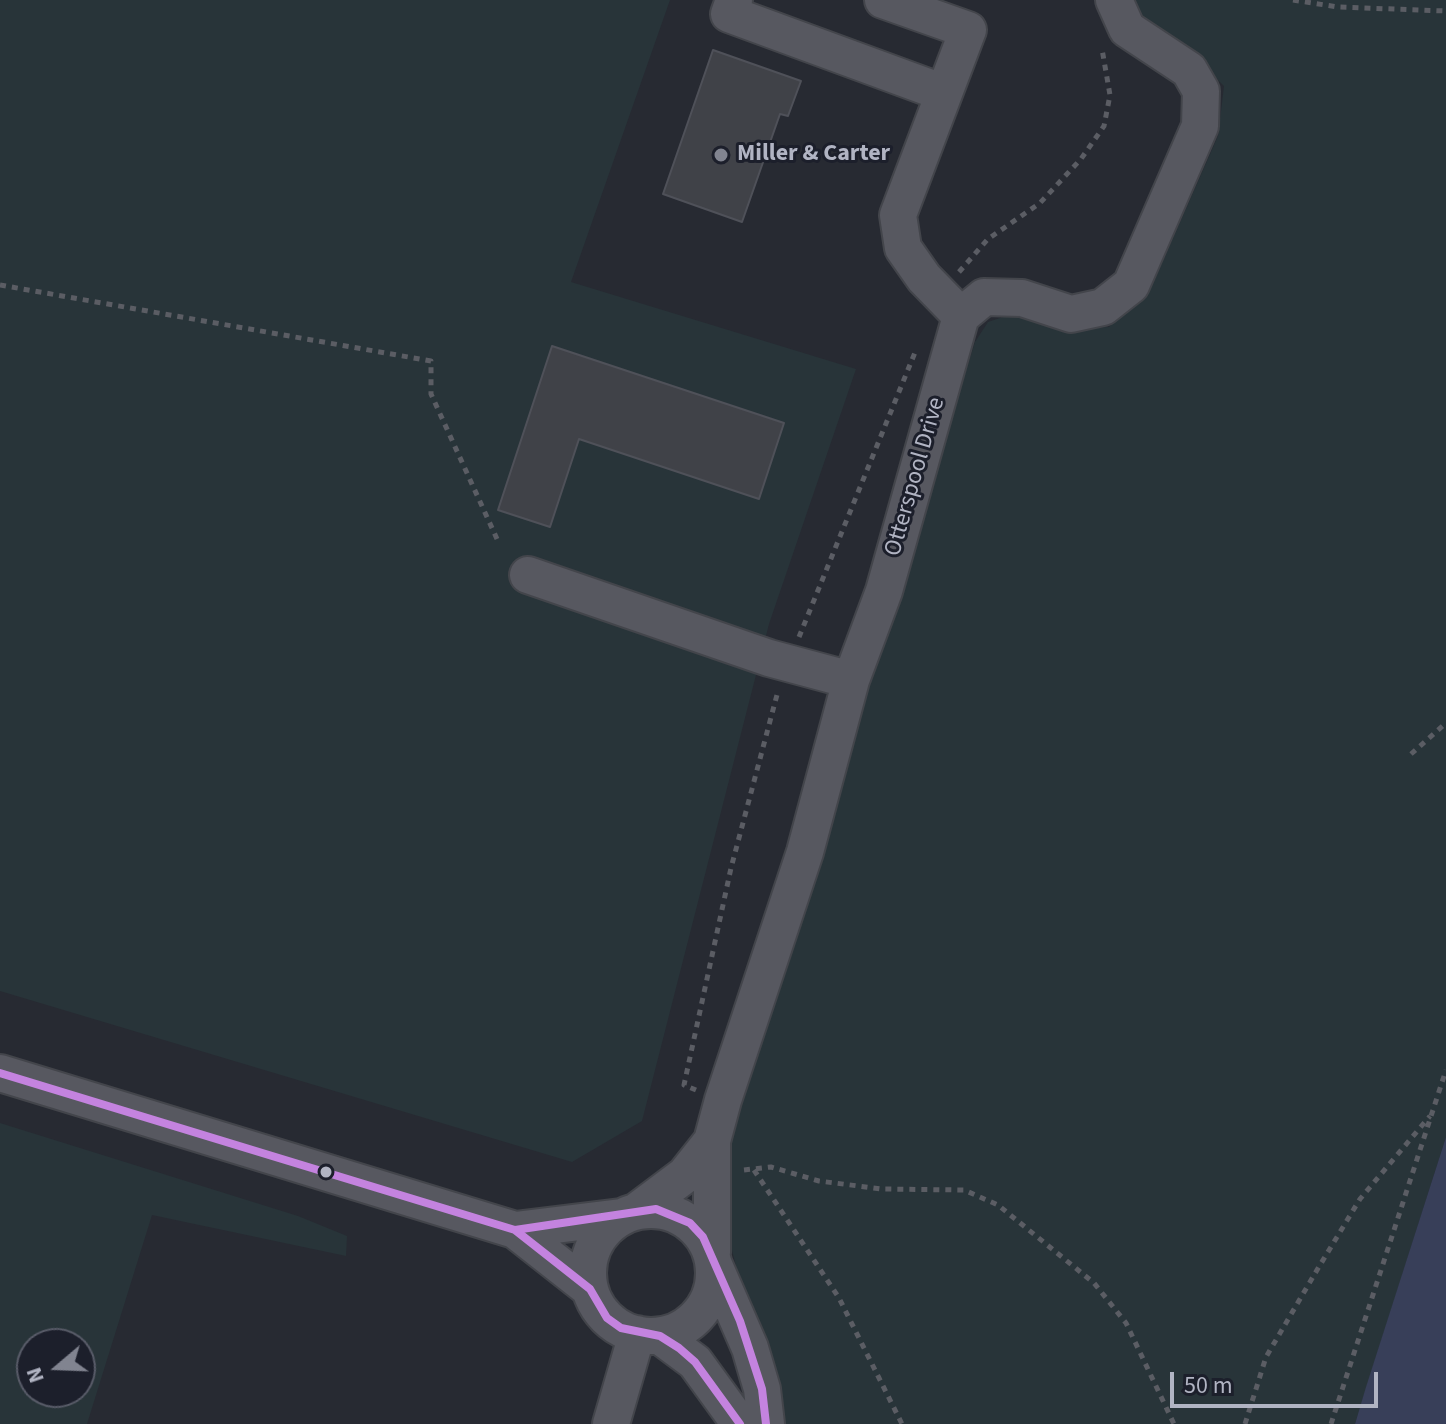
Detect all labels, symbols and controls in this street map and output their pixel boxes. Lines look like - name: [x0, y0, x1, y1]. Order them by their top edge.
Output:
- place label: Miller & Carter: [737, 141, 890, 169]
- marker: Miller & Carter: [712, 146, 730, 164]
- street label: Otterspool Drive: [880, 394, 952, 560]
- unlabelled marker: [318, 1164, 334, 1180]
- north arrow: [16, 1328, 96, 1408]
- scale bar: [1174, 1356, 1382, 1406]
- text: N: [18, 1363, 53, 1387]
- text: 50 m: [1184, 1368, 1233, 1403]

